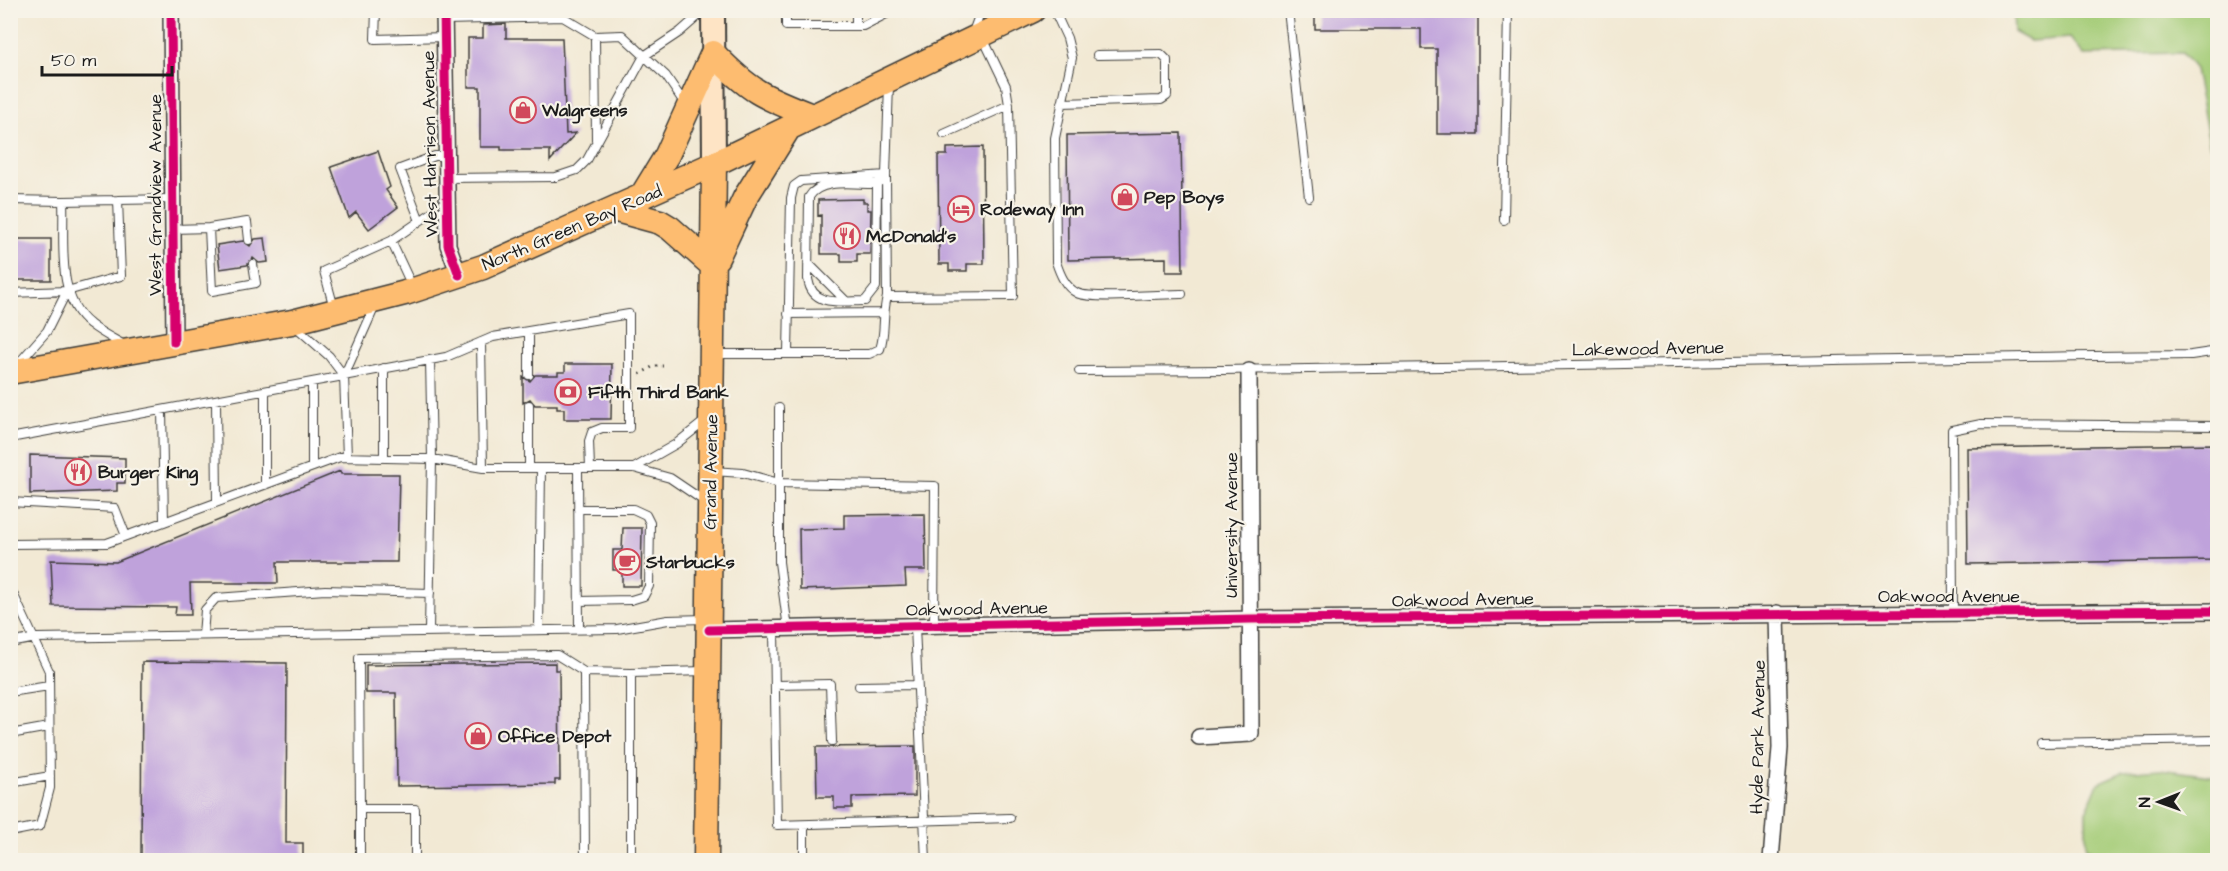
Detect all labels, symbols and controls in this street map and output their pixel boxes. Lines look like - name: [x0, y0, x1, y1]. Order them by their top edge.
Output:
- scale bar: [42, 39, 172, 77]
- text: 50 m: [51, 48, 96, 73]
- street label: West Harrison Avenue: [416, 50, 444, 238]
- street label: West Grandview Avenue: [143, 94, 168, 296]
- shop icon: Walgreens: [508, 95, 538, 125]
- place label: Walgreens: [541, 98, 628, 124]
- street label: North Green Bay Road: [478, 179, 666, 278]
- shop icon: Pep Boys: [1110, 182, 1140, 212]
- place label: Pep Boys: [1144, 185, 1224, 211]
- hotel icon: Rodeway Inn: [946, 194, 976, 224]
- place label: Rodeway Inn: [980, 197, 1083, 223]
- restaurant icon: McDonald's: [832, 221, 862, 251]
- place label: McDonald's: [866, 224, 956, 249]
- street label: Lakewood Avenue: [1572, 335, 1725, 363]
- bank icon: Fifth Third Bank: [553, 377, 583, 407]
- place label: Fifth Third Bank: [588, 380, 729, 405]
- street label: Grand Avenue: [697, 414, 725, 530]
- street label: University Avenue: [1219, 452, 1245, 598]
- restaurant icon: Burger King: [63, 457, 93, 487]
- place label: Burger King: [98, 460, 199, 486]
- cafe icon: Starbucks: [612, 547, 642, 577]
- place label: Starbucks: [645, 550, 735, 575]
- street label: Oakwood Avenue: [1878, 584, 2020, 609]
- street label: Oakwood Avenue: [1392, 586, 1534, 614]
- street label: Oakwood Avenue: [906, 595, 1048, 623]
- street label: Hyde Park Avenue: [1744, 659, 1773, 814]
- shop icon: Office Depot: [463, 721, 493, 751]
- place label: Office Depot: [498, 724, 612, 749]
- north arrow: [2129, 772, 2189, 832]
- text: N: [2134, 797, 2156, 807]

